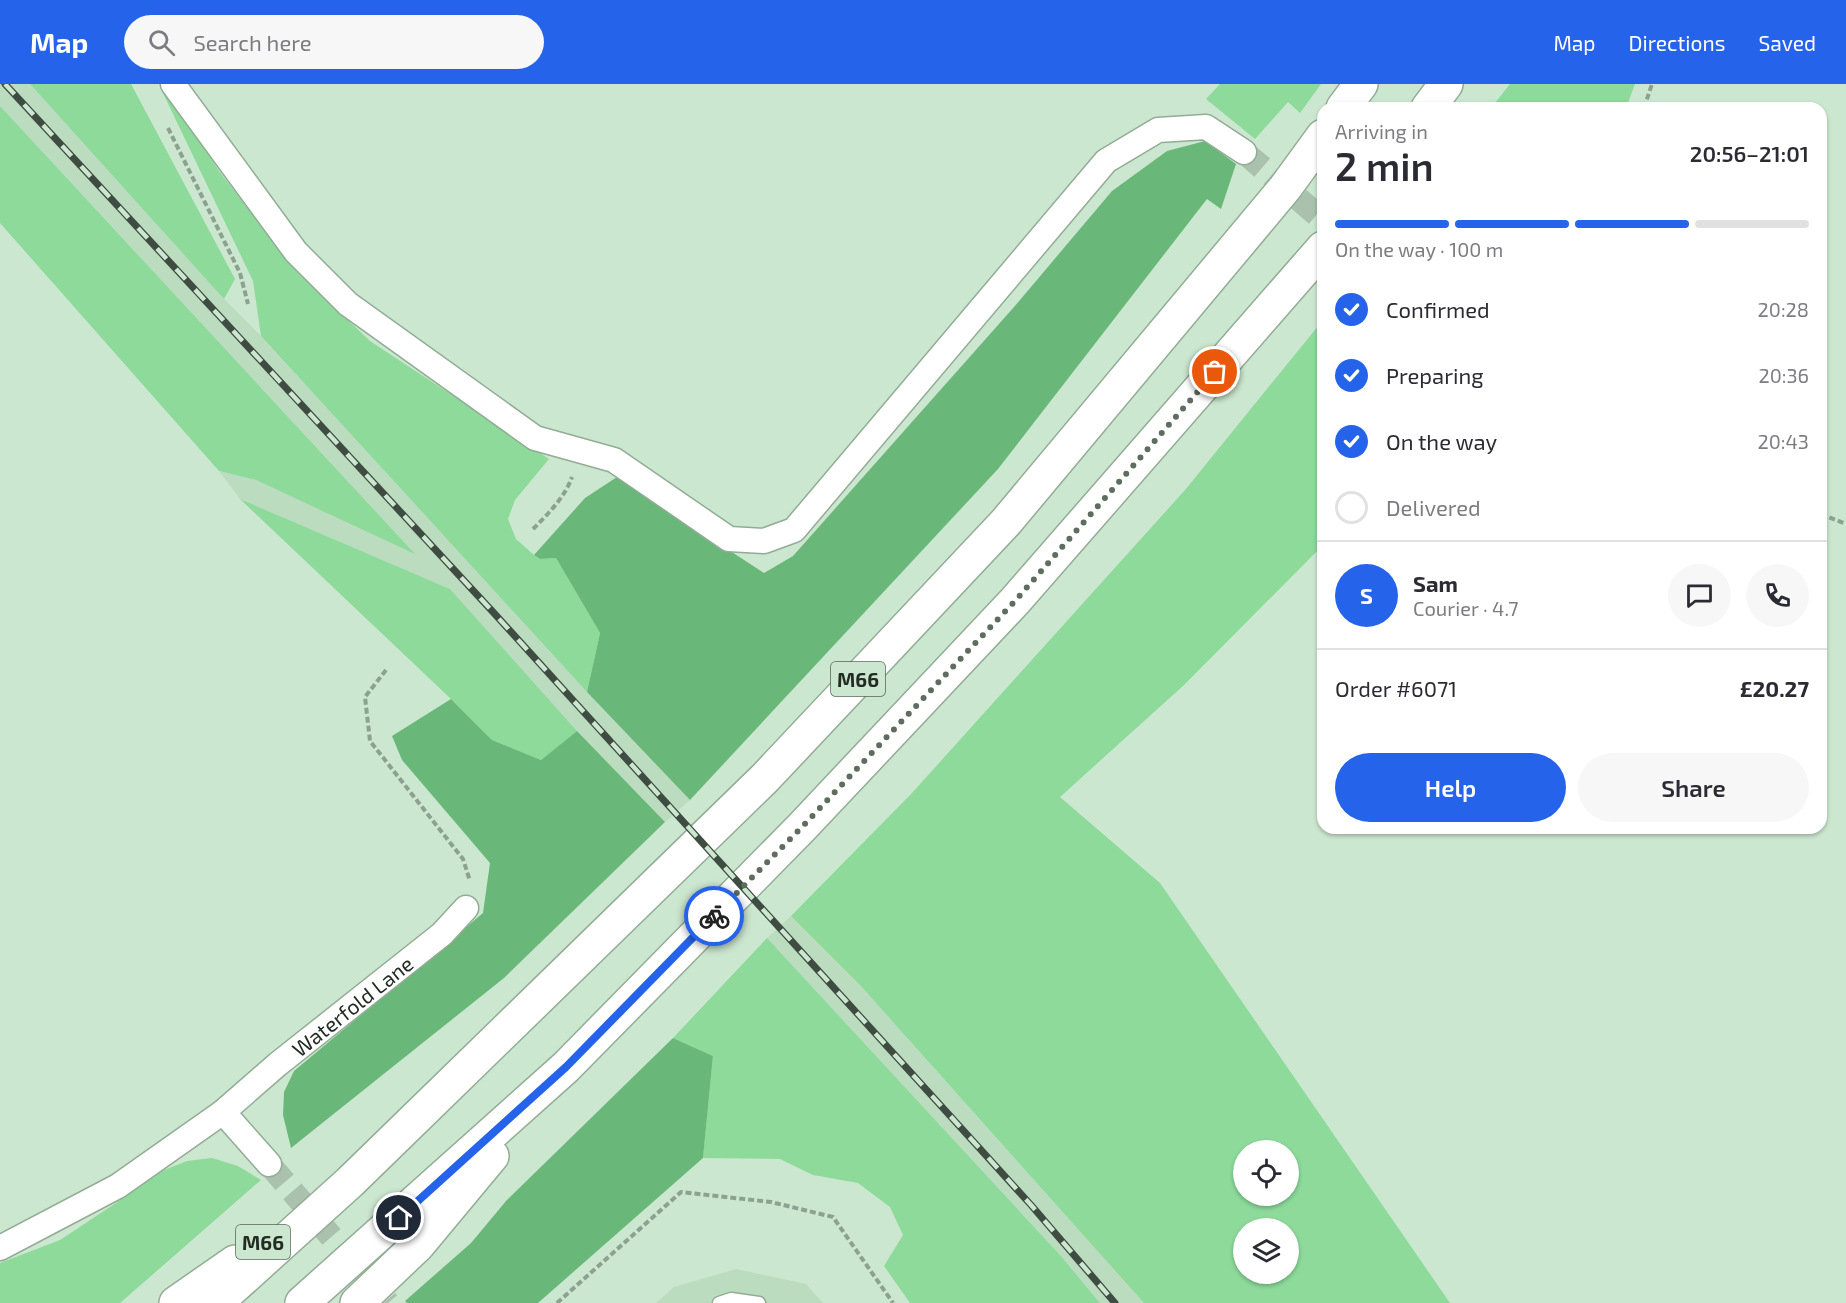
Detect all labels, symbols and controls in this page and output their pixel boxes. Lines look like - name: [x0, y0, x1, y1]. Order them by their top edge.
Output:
- search box: [124, 15, 544, 69]
- text: Map: [30, 25, 88, 59]
- icon: search: [145, 26, 178, 59]
- text: Search here: [193, 29, 312, 55]
- text: Map: [1553, 30, 1596, 55]
- text: Directions: [1629, 30, 1725, 55]
- text: Saved: [1758, 30, 1816, 55]
- text: Arriving in: [1335, 119, 1428, 143]
- text: 20:56–21:01: [1690, 140, 1809, 166]
- text: 2 min: [1335, 142, 1434, 189]
- text: On the way · 100 m: [1335, 237, 1503, 261]
- icon: check: [1335, 293, 1368, 326]
- text: Confirmed: [1386, 296, 1490, 322]
- text: 20:28: [1758, 297, 1809, 321]
- pin: [1189, 346, 1240, 397]
- icon: bag: [1198, 355, 1231, 388]
- icon: check: [1335, 359, 1368, 392]
- text: Preparing: [1386, 362, 1484, 388]
- text: 20:36: [1758, 363, 1809, 387]
- icon: check: [1335, 425, 1368, 458]
- text: On the way: [1386, 428, 1497, 454]
- text: 20:43: [1758, 429, 1809, 453]
- text: Delivered: [1386, 494, 1481, 520]
- button: chat: [1668, 564, 1731, 627]
- button: phone: [1746, 564, 1809, 627]
- text: Sam: [1413, 570, 1458, 596]
- text: S: [1360, 582, 1373, 608]
- text: Courier · 4.7: [1413, 596, 1519, 620]
- road number: M66: [831, 662, 885, 696]
- text: Order #6071: [1335, 675, 1457, 701]
- text: £20.27: [1740, 675, 1809, 701]
- button: Help: [1335, 753, 1566, 822]
- button: Share: [1578, 753, 1809, 822]
- courier: [684, 886, 744, 946]
- icon: bike: [698, 900, 731, 933]
- street label: Waterfold Lane: [286, 950, 417, 1061]
- map controls: [1233, 1140, 1299, 1284]
- button: locate: [1233, 1140, 1299, 1206]
- pin: [373, 1192, 424, 1243]
- icon: home: [382, 1201, 415, 1234]
- button: layers: [1233, 1218, 1299, 1284]
- road number: M66: [236, 1225, 290, 1259]

